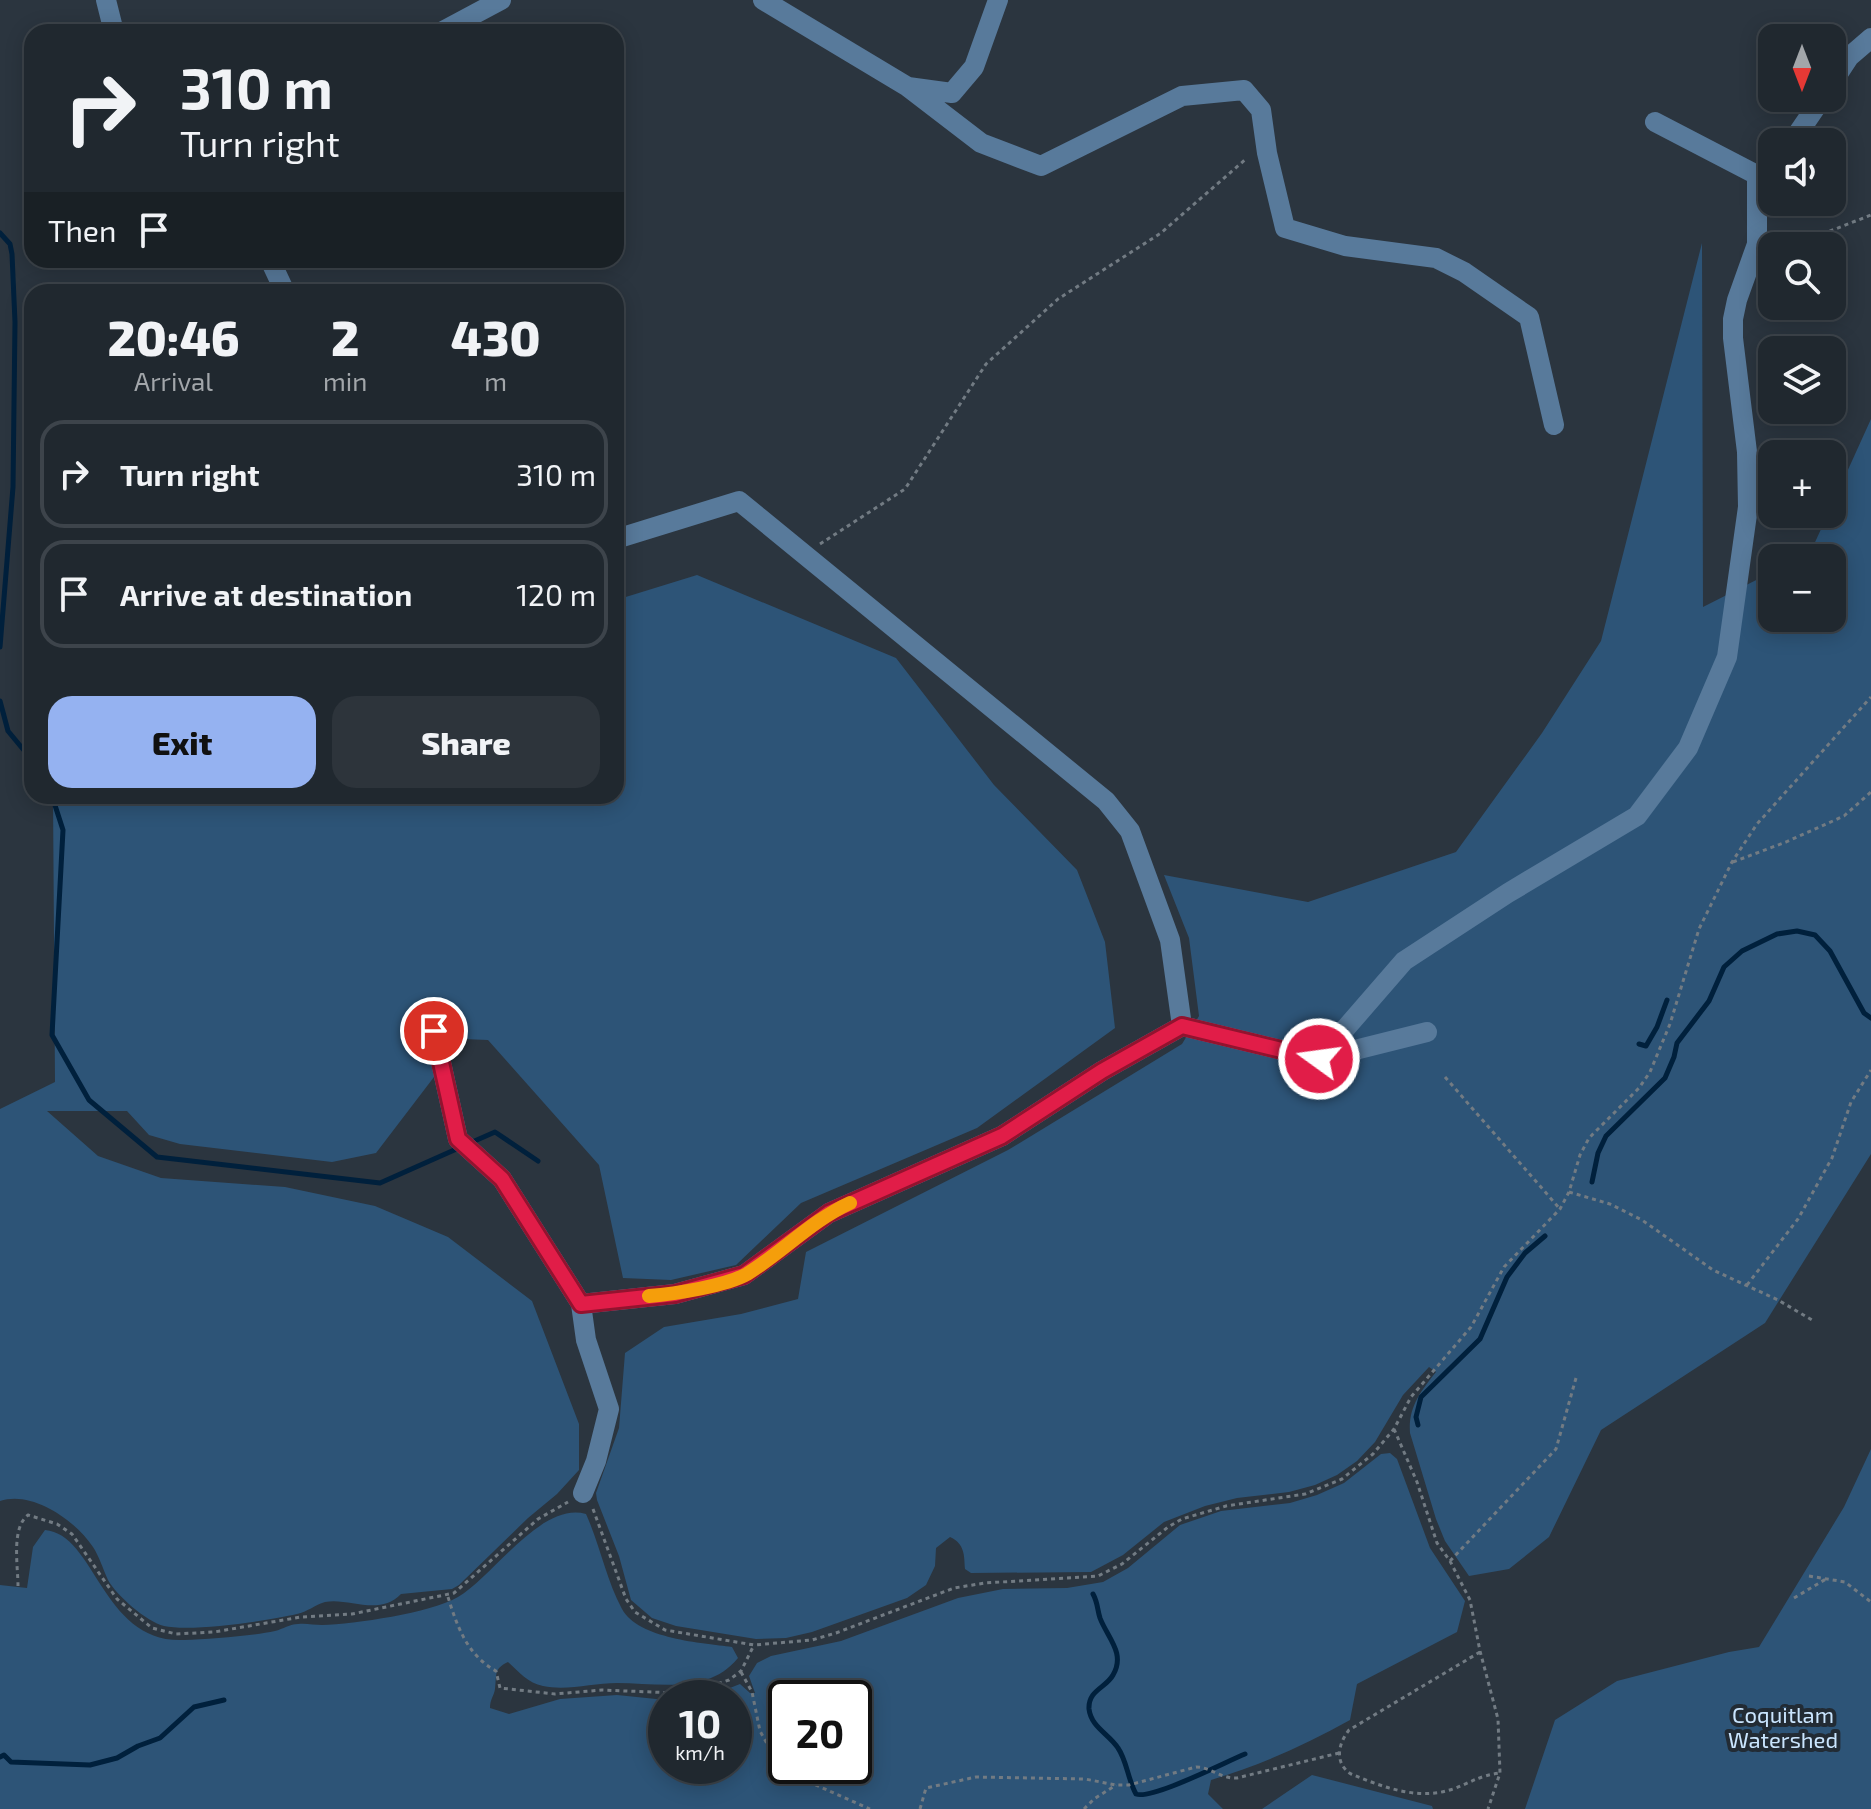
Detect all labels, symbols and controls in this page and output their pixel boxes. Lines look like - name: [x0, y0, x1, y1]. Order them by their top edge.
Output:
- north arrow: [1758, 24, 1846, 112]
- map controls: [1758, 24, 1846, 632]
- text: 310 m: [180, 53, 333, 120]
- icon: right: [48, 56, 152, 160]
- text: Turn right: [180, 121, 340, 164]
- button: sound: [1758, 128, 1846, 216]
- icon: arrive: [132, 208, 176, 252]
- text: Then: [48, 212, 116, 248]
- button: search: [1758, 232, 1846, 320]
- text: 20:46: [107, 308, 240, 366]
- text: 2: [331, 308, 359, 366]
- text: 430: [451, 308, 541, 366]
- button: layers: [1758, 336, 1846, 424]
- text: Arrival: [134, 365, 213, 396]
- text: min: [323, 365, 367, 396]
- text: m: [484, 365, 507, 396]
- button: +: [1758, 440, 1846, 528]
- icon: right: [52, 452, 96, 496]
- text: Turn right: [120, 456, 260, 492]
- text: 310 m: [516, 456, 596, 492]
- button: −: [1758, 544, 1846, 632]
- icon: arrive: [52, 572, 96, 616]
- text: Arrive at destination: [120, 576, 412, 612]
- text: 120 m: [516, 576, 596, 612]
- button: Exit: [48, 696, 316, 788]
- button: Share: [332, 696, 600, 788]
- pin: [400, 997, 468, 1065]
- icon: arrive: [412, 1009, 456, 1053]
- position arrow: [1277, 1017, 1361, 1101]
- speed limit sign: 20: [768, 1680, 872, 1784]
- text: 10: [679, 1698, 721, 1746]
- park label: Coquitlam Watershed: [1728, 1701, 1838, 1752]
- text: km/h: [675, 1740, 725, 1764]

